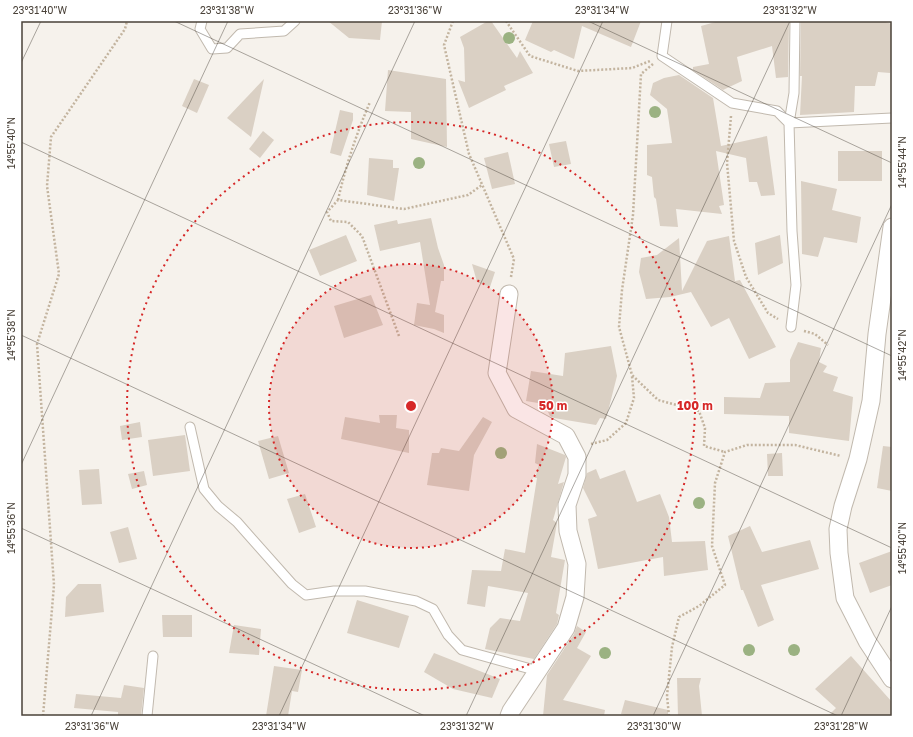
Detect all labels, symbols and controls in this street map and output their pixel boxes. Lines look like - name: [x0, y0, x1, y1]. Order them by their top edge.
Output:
- text: 23°31'40"W: [13, 4, 68, 16]
- text: 23°31'38"W: [200, 4, 254, 16]
- text: 23°31'36"W: [388, 4, 442, 16]
- text: 23°31'34"W: [575, 4, 629, 16]
- text: 23°31'32"W: [763, 4, 817, 16]
- text: 14°55'40"N: [5, 117, 17, 169]
- text: 14°55'44"N: [896, 136, 908, 188]
- text: 14°55'38"N: [5, 309, 17, 361]
- text: 14°55'42"N: [896, 329, 908, 381]
- text: 50 m: [539, 398, 567, 413]
- text: 100 m: [677, 398, 713, 413]
- centre of rings: [404, 399, 418, 413]
- text: 14°55'36"N: [5, 502, 17, 554]
- text: 14°55'40"N: [896, 522, 908, 574]
- text: 23°31'36"W: [65, 720, 119, 732]
- text: 23°31'34"W: [252, 720, 306, 732]
- text: 23°31'32"W: [440, 720, 494, 732]
- text: 23°31'30"W: [627, 720, 681, 732]
- text: 23°31'28"W: [814, 720, 868, 732]

